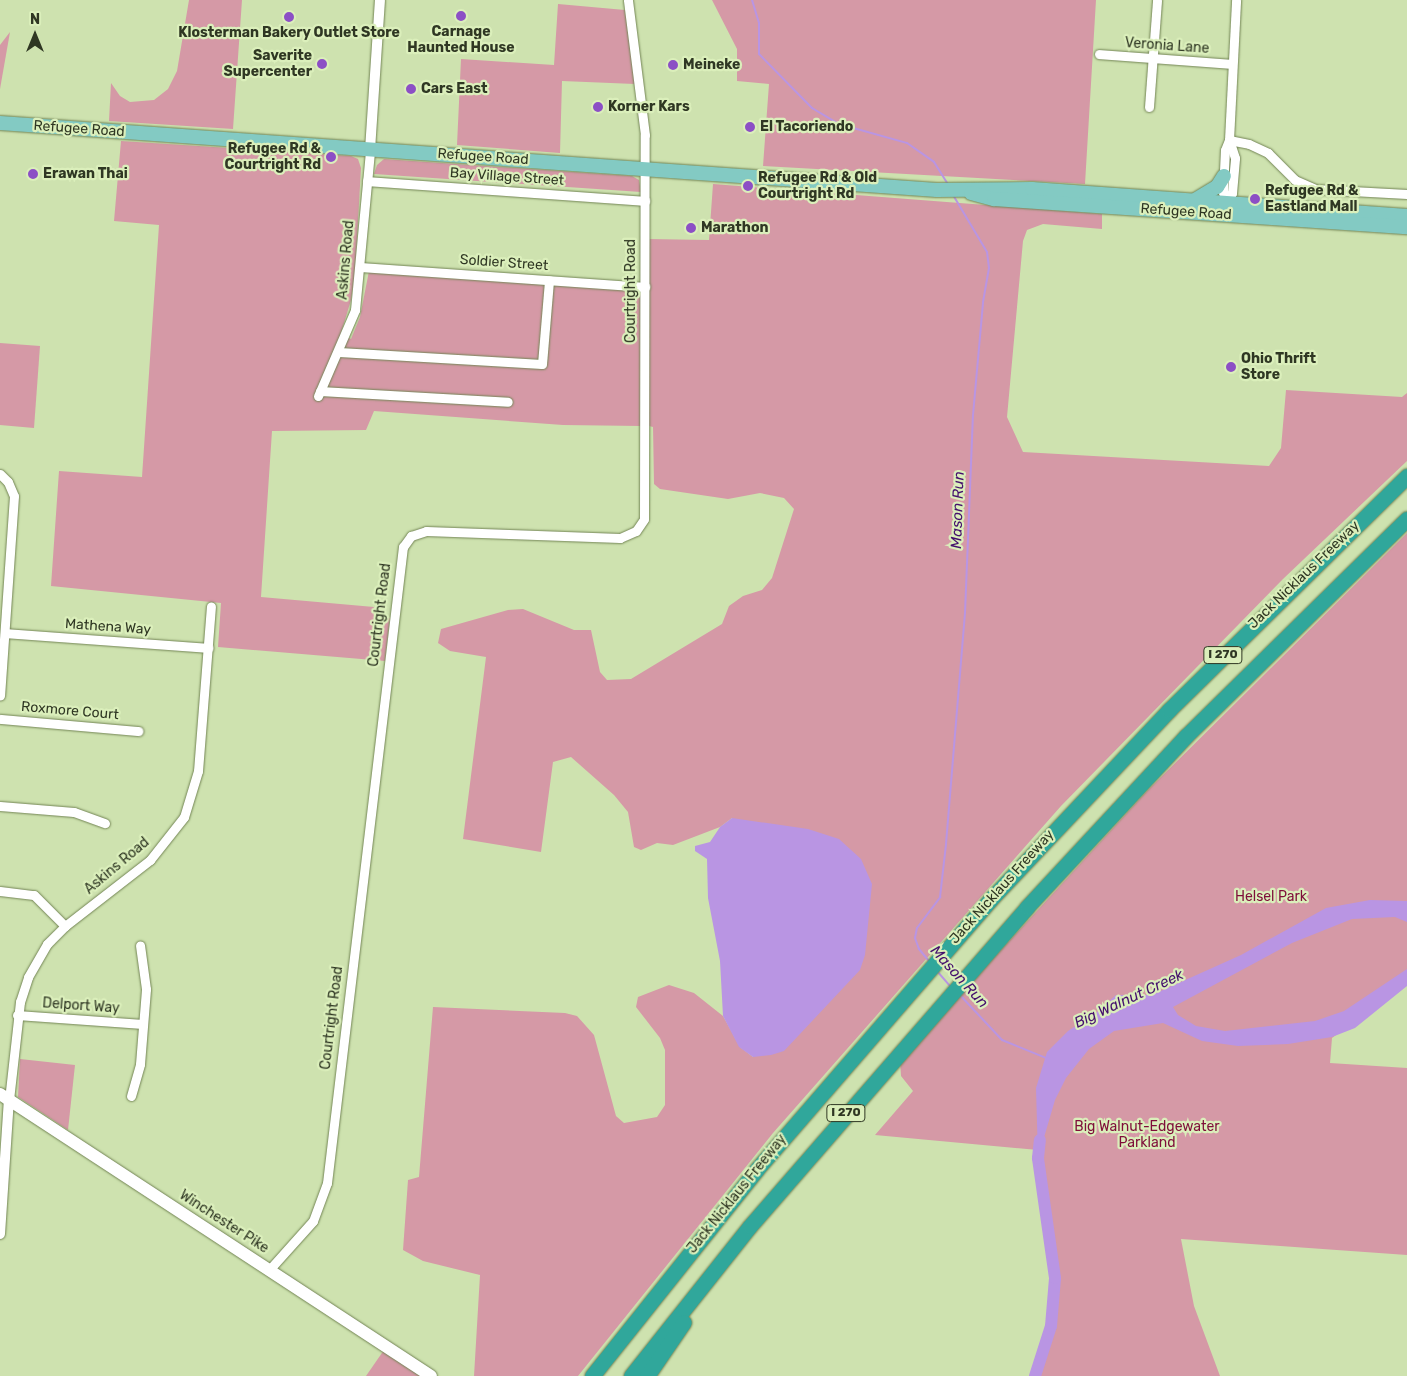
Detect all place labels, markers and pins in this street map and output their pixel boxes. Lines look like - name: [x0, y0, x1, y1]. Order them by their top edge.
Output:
- marker: Carnage Haunted House: [455, 10, 467, 22]
- marker: Klosterman Bakery Outlet Store: [283, 11, 295, 23]
- place label: Carnage Haunted House: [407, 24, 515, 56]
- place label: Klosterman Bakery Outlet Store: [178, 25, 400, 41]
- place label: Saverite Supercenter: [224, 48, 312, 80]
- place label: Meineke: [683, 57, 740, 73]
- marker: Saverite Supercenter: [316, 58, 328, 70]
- marker: Meineke: [667, 59, 679, 71]
- place label: Cars East: [421, 81, 488, 97]
- marker: Cars East: [405, 83, 417, 95]
- place label: Korner Kars: [608, 99, 690, 115]
- marker: Korner Kars: [592, 101, 604, 113]
- place label: El Tacoriendo: [760, 119, 854, 135]
- marker: El Tacoriendo: [744, 121, 756, 133]
- place label: Refugee Rd & Courtright Rd: [225, 141, 321, 174]
- marker: Refugee Rd & Courtright Rd: [325, 151, 337, 163]
- place label: Erawan Thai: [43, 166, 128, 182]
- marker: Erawan Thai: [27, 168, 39, 180]
- place label: Refugee Rd & Old Courtright Rd: [758, 170, 877, 202]
- marker: Refugee Rd & Old Courtright Rd: [742, 180, 754, 192]
- place label: Refugee Rd & Eastland Mall: [1265, 183, 1358, 216]
- marker: Refugee Rd & Eastland Mall: [1249, 193, 1261, 205]
- place label: Marathon: [701, 220, 768, 236]
- marker: Marathon: [685, 222, 697, 234]
- place label: Ohio Thrift Store: [1241, 351, 1316, 384]
- marker: Ohio Thrift Store: [1225, 361, 1237, 373]

